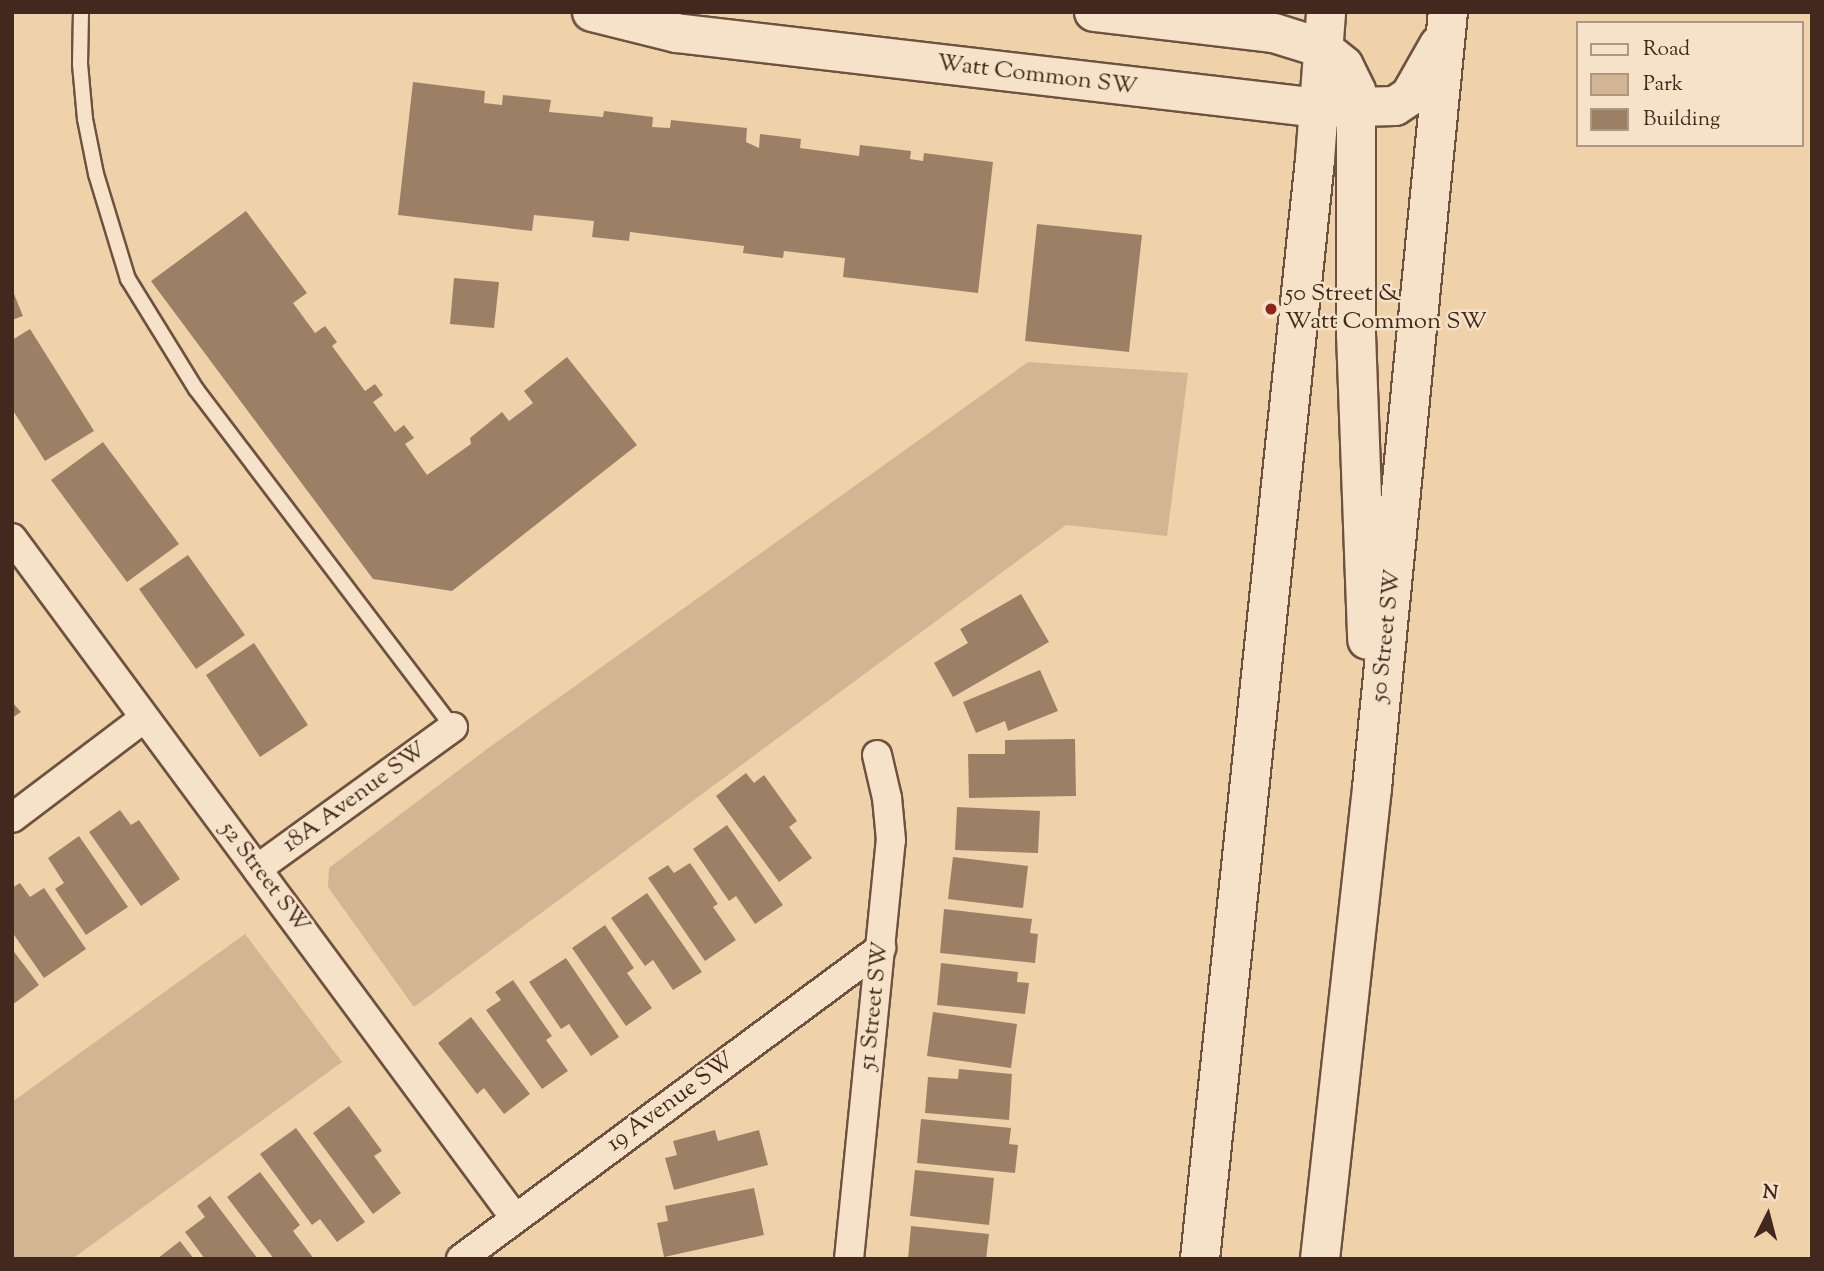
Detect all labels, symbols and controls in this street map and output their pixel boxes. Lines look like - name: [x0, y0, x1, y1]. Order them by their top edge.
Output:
- legend: [1576, 21, 1803, 147]
- text: Road: [1643, 35, 1690, 65]
- street label: Watt Common SW: [935, 49, 1139, 103]
- text: Park: [1643, 70, 1683, 100]
- text: Building: [1643, 105, 1720, 135]
- place label: 50 Street & Watt Common SW: [1285, 281, 1487, 337]
- marker: 50 Street & Watt Common SW: [1263, 301, 1279, 317]
- street label: 50 Street SW: [1366, 568, 1408, 704]
- street label: 18A Avenue SW: [278, 736, 432, 860]
- street label: 52 Street SW: [213, 817, 315, 939]
- street label: 51 Street SW: [854, 940, 896, 1072]
- street label: 19 Avenue SW: [602, 1047, 740, 1159]
- text: N: [1761, 1179, 1779, 1208]
- north arrow: [1733, 1180, 1803, 1250]

